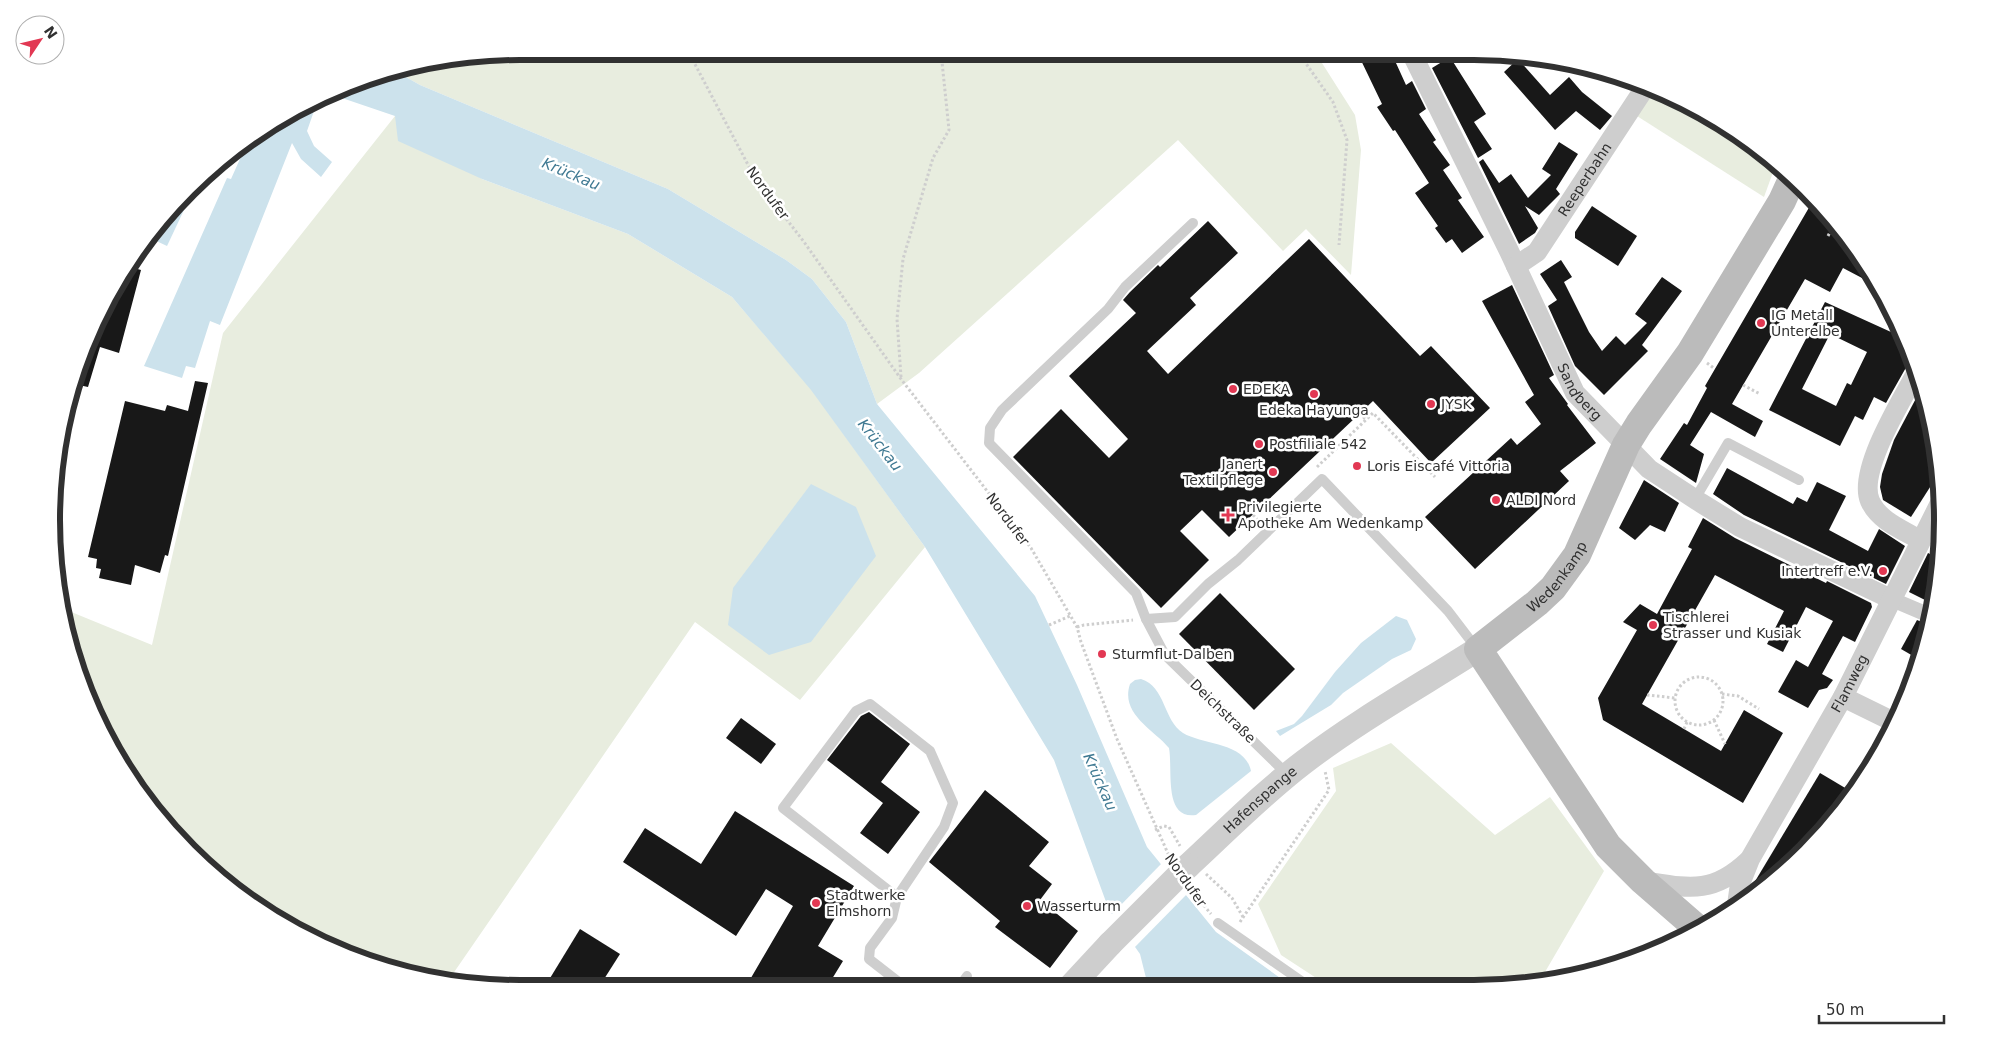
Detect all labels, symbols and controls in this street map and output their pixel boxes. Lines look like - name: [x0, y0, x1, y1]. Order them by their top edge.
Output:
- north arrow: [15, 15, 65, 65]
- text: N: [41, 23, 61, 42]
- street label: Reeperbahn: [1555, 140, 1615, 219]
- water label: Krückau: [539, 154, 603, 194]
- street label: Nordufer: [743, 163, 793, 223]
- place label: IG Metall Unterelbe: [1771, 307, 1840, 339]
- marker: IG Metall Unterelbe: [1755, 317, 1767, 329]
- street label: Sandberg: [1554, 361, 1605, 424]
- place label: EDEKA: [1243, 381, 1290, 397]
- marker: EDEKA: [1227, 383, 1239, 395]
- marker: Edeka Hayunga: [1308, 388, 1320, 400]
- place label: JYSK: [1440, 396, 1473, 412]
- marker: JYSK: [1425, 398, 1437, 410]
- place label: Edeka Hayunga: [1259, 402, 1369, 418]
- water label: Krückau: [854, 415, 906, 475]
- place label: Postfiliale 542: [1269, 436, 1367, 452]
- marker: Postfiliale 542: [1253, 438, 1265, 450]
- place label: Janert Textilpflege: [1182, 456, 1263, 488]
- place label: Loris Eiscafé Vittoria: [1367, 458, 1510, 474]
- marker: Loris Eiscafé Vittoria: [1351, 460, 1363, 472]
- marker: Janert Textilpflege: [1267, 466, 1279, 478]
- street label: Nordufer: [983, 490, 1033, 549]
- place label: ALDI Nord: [1506, 492, 1576, 508]
- marker: ALDI Nord: [1490, 494, 1502, 506]
- place label: Privilegierte Apotheke Am Wedenkamp: [1238, 499, 1423, 531]
- marker: Privilegierte Apotheke Am Wedenkamp: [1222, 509, 1234, 521]
- street label: Wedenkamp: [1524, 539, 1590, 616]
- place label: Intertreff e.V.: [1781, 563, 1873, 579]
- marker: Intertreff e.V.: [1877, 565, 1889, 577]
- place label: Tischlerei Strasser und Kusiak: [1662, 609, 1802, 641]
- marker: Tischlerei Strasser und Kusiak: [1647, 619, 1659, 631]
- place label: Sturmflut-Dalben: [1112, 646, 1232, 662]
- marker: Sturmflut-Dalben: [1096, 648, 1108, 660]
- street label: Flamweg: [1828, 652, 1871, 715]
- street label: Deichstraße: [1187, 676, 1259, 746]
- water label: Krückau: [1079, 750, 1121, 814]
- street label: Hafenspange: [1220, 763, 1300, 836]
- street label: Nordufer: [1162, 850, 1210, 910]
- place label: Stadtwerke Elmshorn: [826, 887, 905, 919]
- marker: Stadtwerke Elmshorn: [810, 897, 822, 909]
- place label: Wasserturm: [1037, 898, 1121, 914]
- marker: Wasserturm: [1021, 900, 1033, 912]
- scale bar: [1819, 992, 1944, 1024]
- text: 50 m: [1826, 1001, 1864, 1019]

